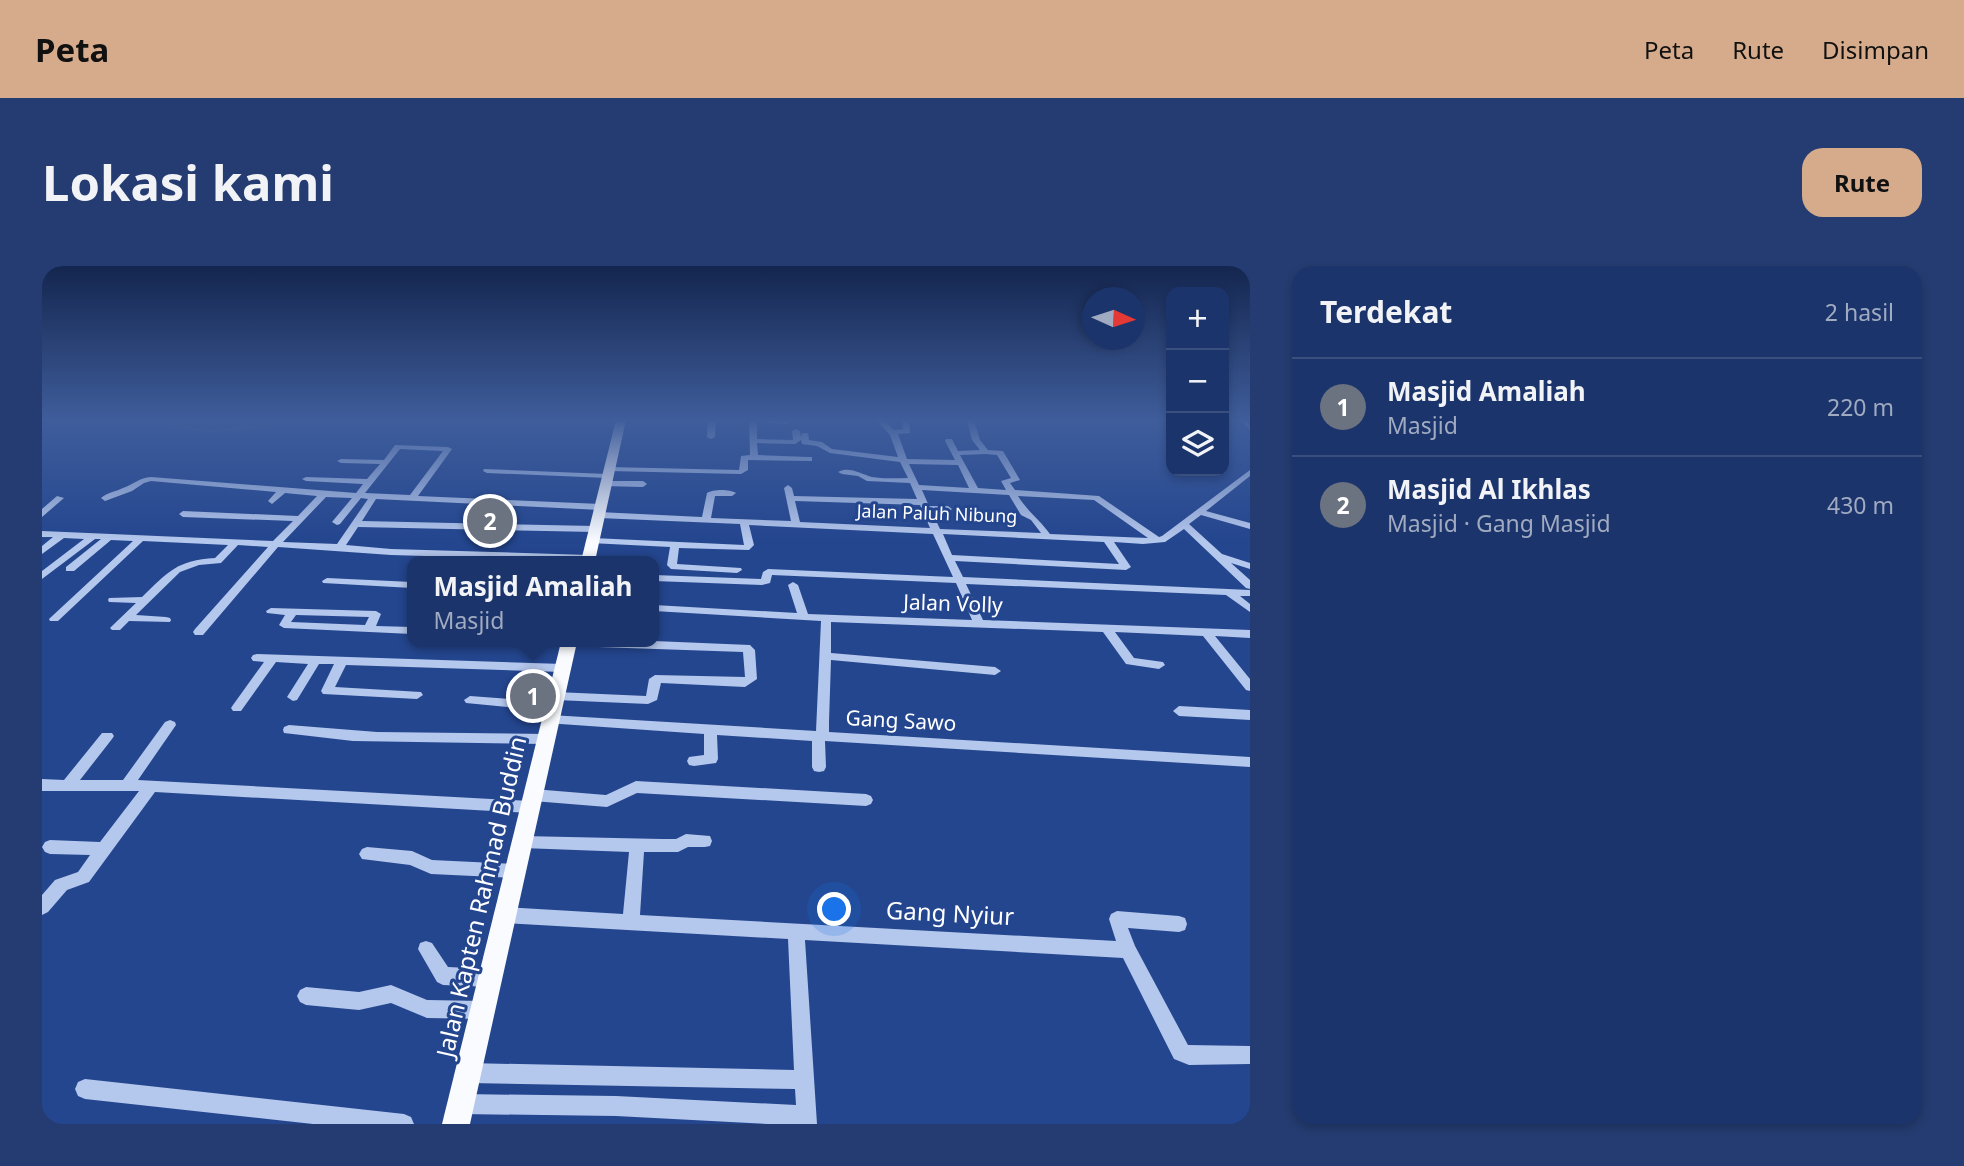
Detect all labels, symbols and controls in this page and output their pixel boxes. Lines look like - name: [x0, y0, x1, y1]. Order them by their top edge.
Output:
- text: Peta: [35, 27, 109, 72]
- text: Peta: [1644, 33, 1694, 66]
- text: Rute: [1732, 33, 1784, 66]
- text: Disimpan: [1822, 33, 1929, 66]
- button: Rute: [1802, 148, 1922, 217]
- text: Lokasi kami: [42, 149, 334, 215]
- north arrow: [1082, 287, 1145, 350]
- map controls: [1166, 287, 1229, 476]
- button: +: [1166, 287, 1229, 350]
- text: Terdekat: [1320, 291, 1452, 332]
- text: 2 hasil: [1825, 296, 1894, 328]
- button: −: [1166, 350, 1229, 413]
- text: Masjid Amaliah: [1387, 373, 1586, 409]
- text: 1: [1336, 391, 1350, 423]
- text: 220 m: [1827, 391, 1894, 423]
- text: Masjid: [1387, 409, 1458, 441]
- button: layers: [1166, 413, 1229, 476]
- text: Masjid Al Ikhlas: [1387, 471, 1591, 507]
- text: 2: [1336, 489, 1350, 521]
- text: 430 m: [1827, 489, 1894, 521]
- pin: 2: [467, 495, 513, 547]
- street label: Jalan Paluh Nibung: [854, 498, 1018, 528]
- text: Masjid · Gang Masjid: [1387, 507, 1611, 539]
- popup: [407, 556, 659, 647]
- text: Masjid Amaliah: [434, 568, 632, 604]
- street label: Jalan Volly: [901, 587, 1004, 619]
- text: Masjid: [434, 604, 504, 636]
- pin: 1: [510, 670, 556, 722]
- street label: Gang Sawo: [845, 703, 957, 737]
- street label: Jalan Kapten Rahmad Buddin: [427, 733, 534, 1062]
- your location: [817, 892, 851, 926]
- street label: Gang Nyiur: [885, 893, 1015, 932]

